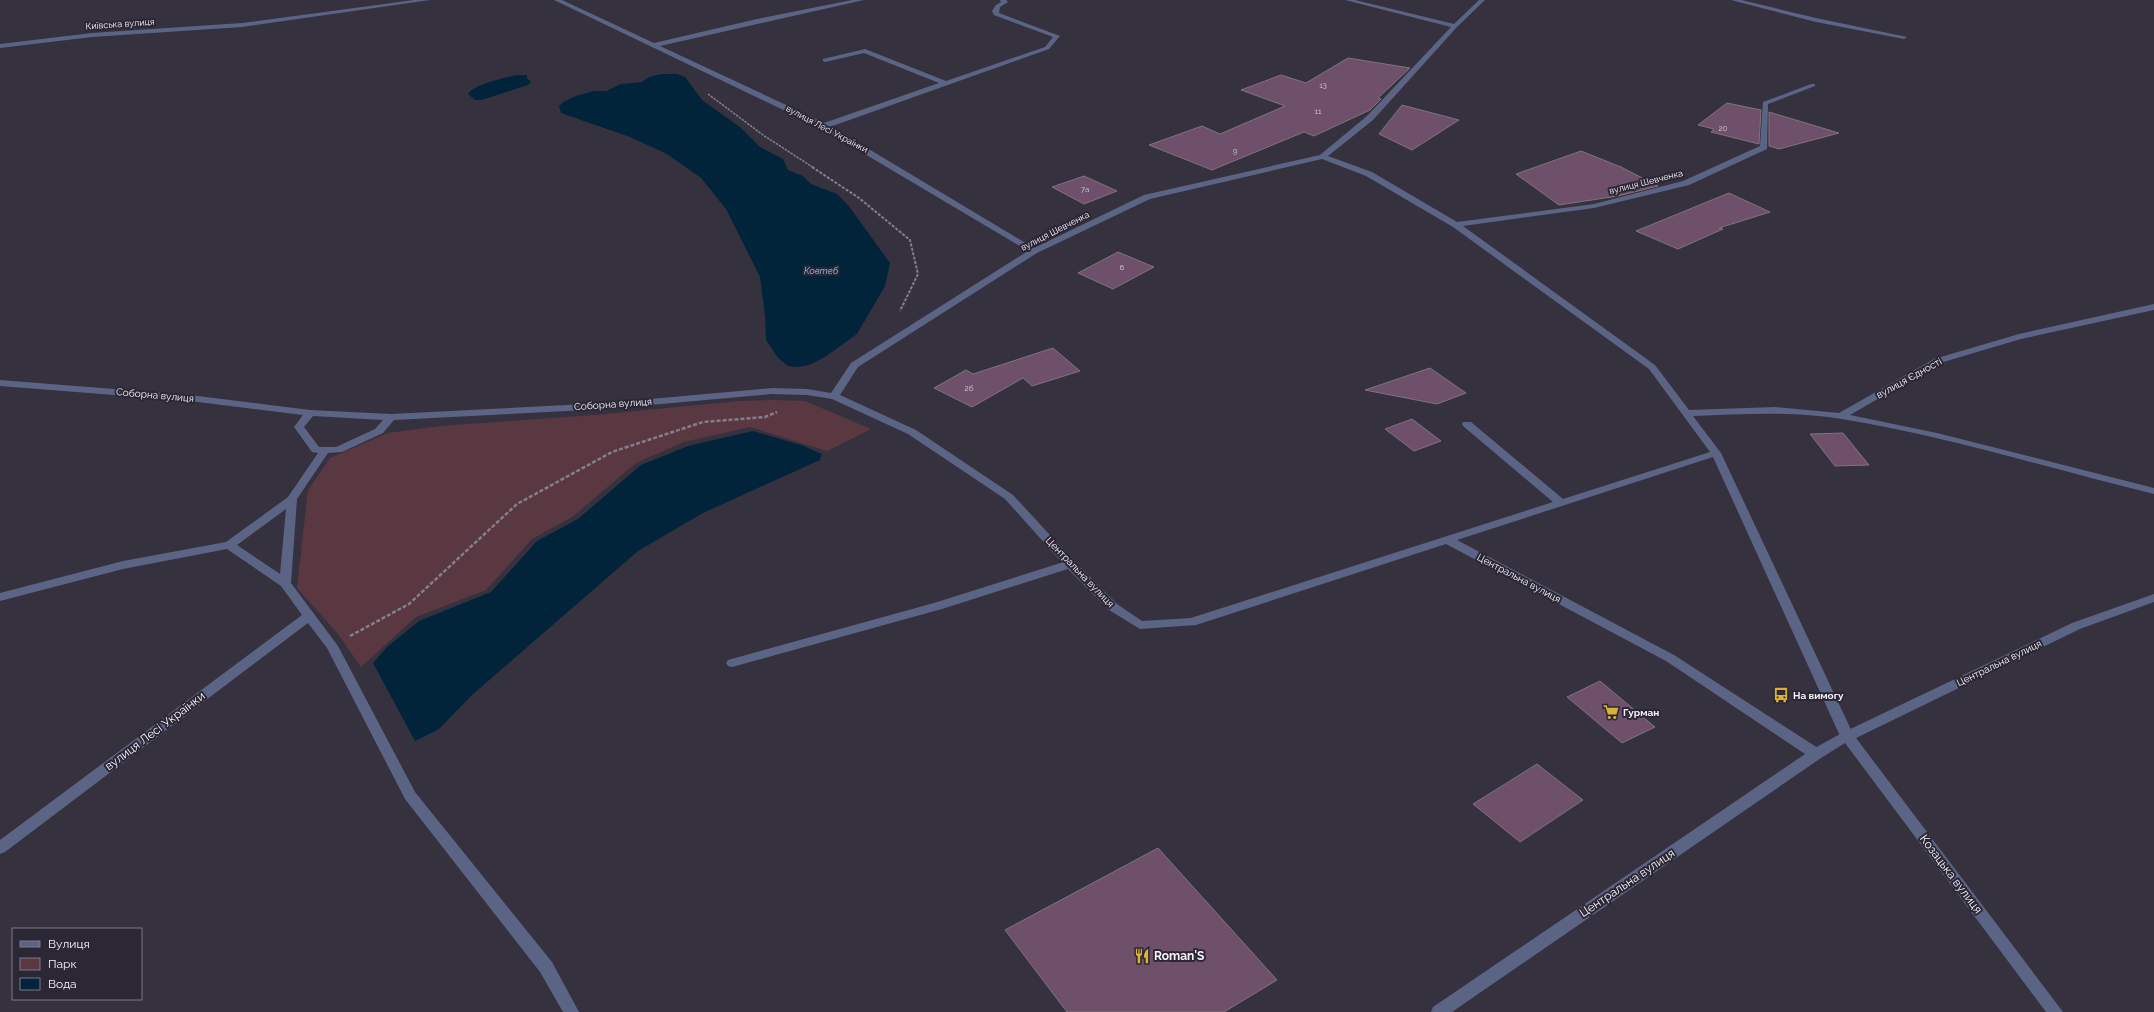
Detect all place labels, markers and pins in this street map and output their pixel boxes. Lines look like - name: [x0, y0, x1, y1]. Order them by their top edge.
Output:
- bus stop icon: На вимогу: [1772, 686, 1790, 704]
- place label: На вимогу: [1793, 690, 1844, 701]
- supermarket icon: Гурман: [1602, 703, 1620, 721]
- place label: Гурман: [1623, 707, 1659, 718]
- restaurant icon: Roman'S: [1133, 947, 1151, 965]
- place label: Roman'S: [1154, 949, 1204, 963]

